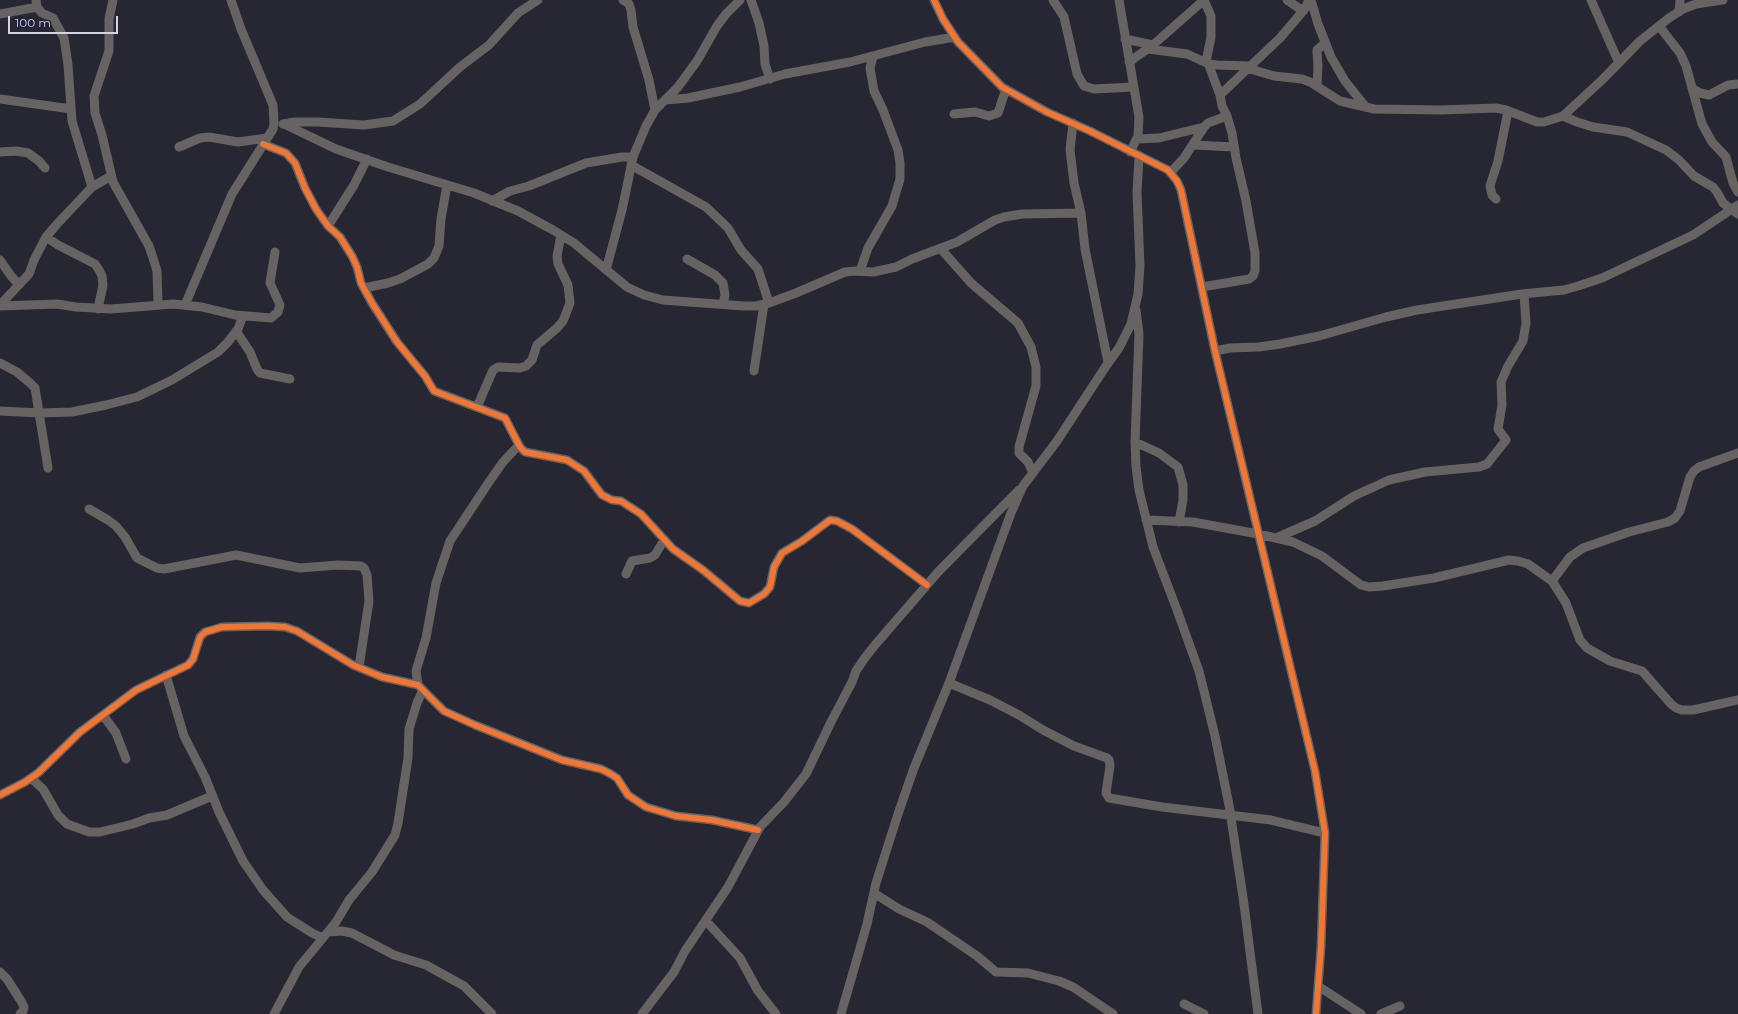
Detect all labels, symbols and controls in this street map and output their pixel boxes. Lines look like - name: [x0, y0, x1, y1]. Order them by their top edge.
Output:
- scale bar: [10, 8, 120, 34]
- text: 100 m: [15, 15, 51, 30]

